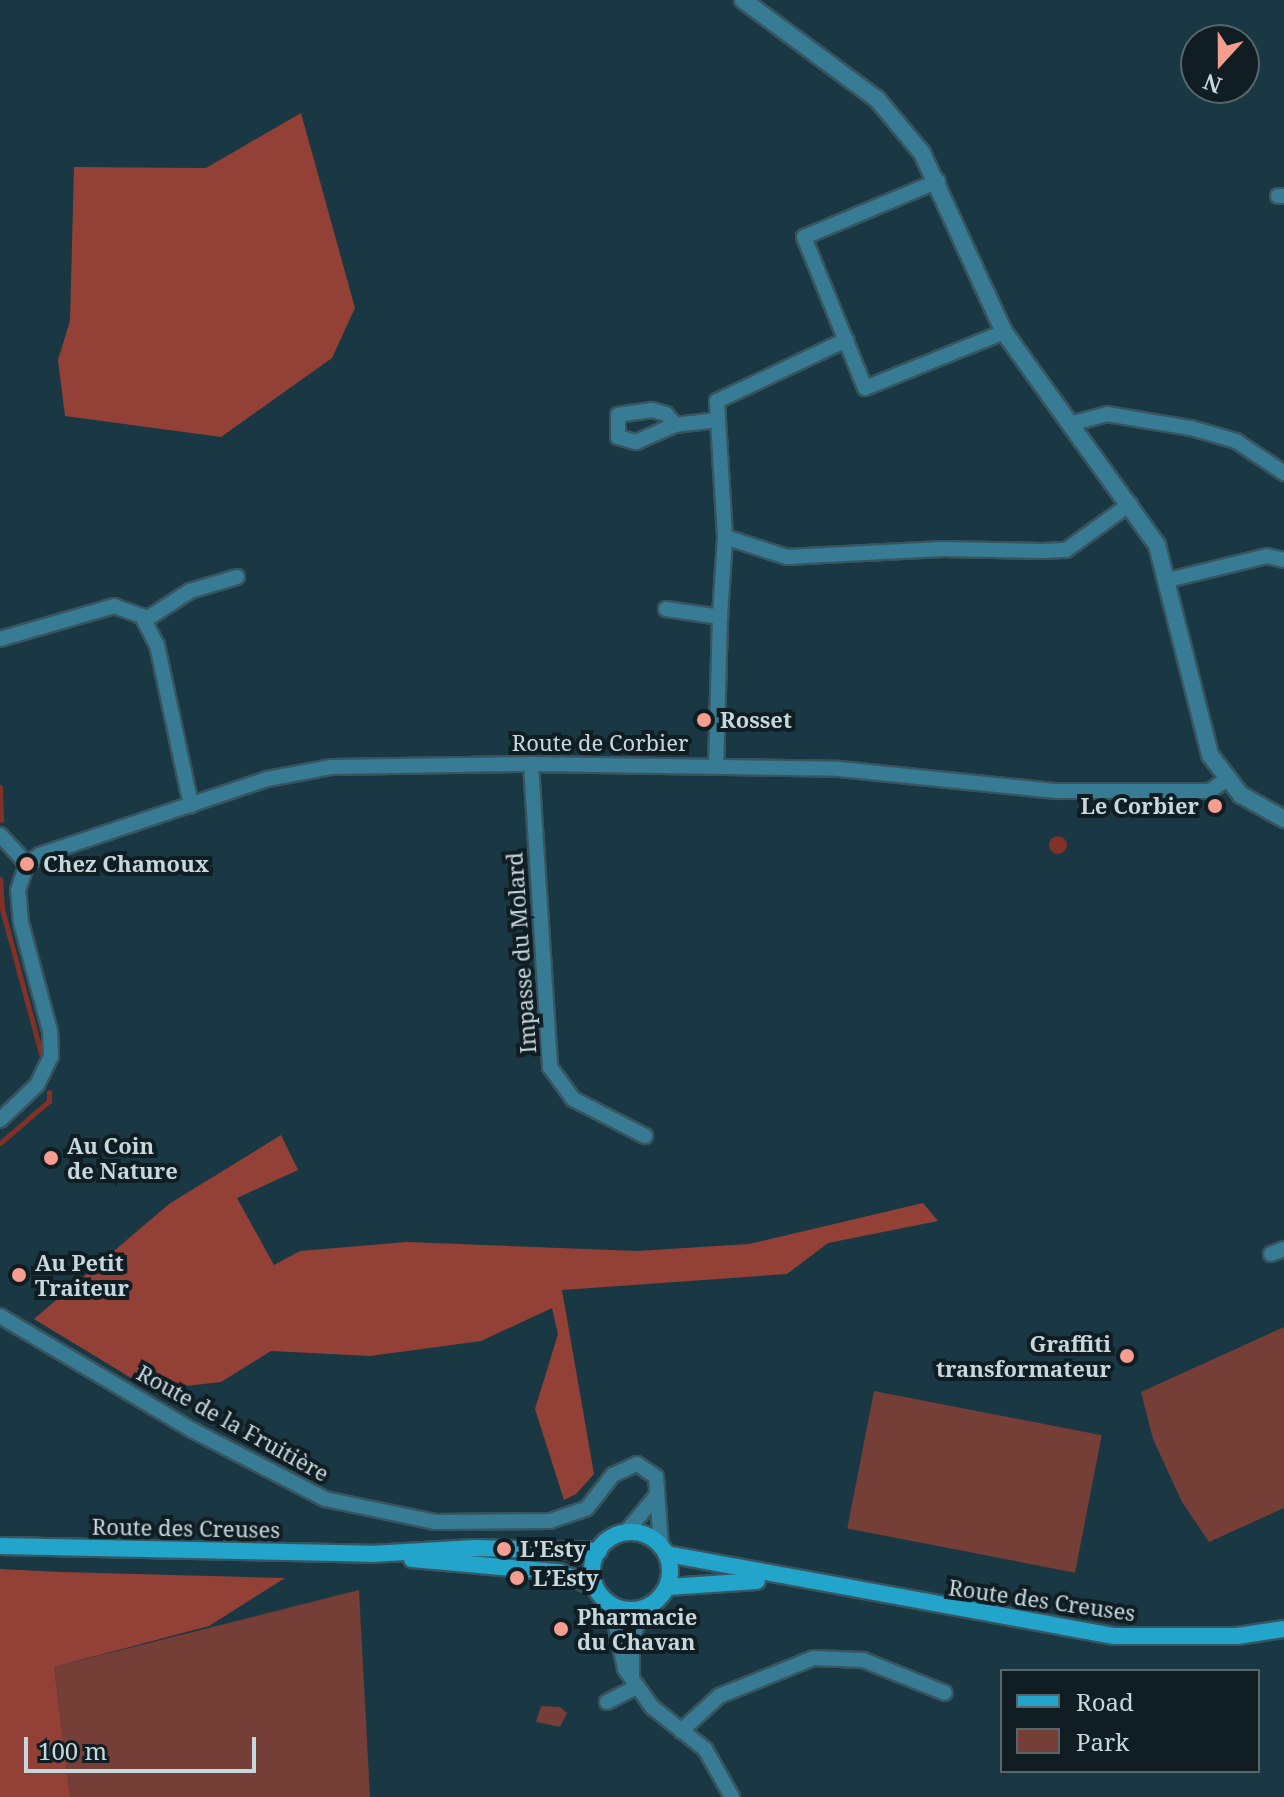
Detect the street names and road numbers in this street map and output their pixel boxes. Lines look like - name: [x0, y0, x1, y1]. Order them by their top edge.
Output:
- street label: Route de Corbier: [512, 730, 688, 756]
- street label: Impasse du Molard: [501, 851, 541, 1055]
- street label: Route de la Fruitière: [132, 1359, 334, 1487]
- street label: Route des Creuses: [92, 1513, 280, 1543]
- street label: Route des Creuses: [947, 1574, 1137, 1626]

